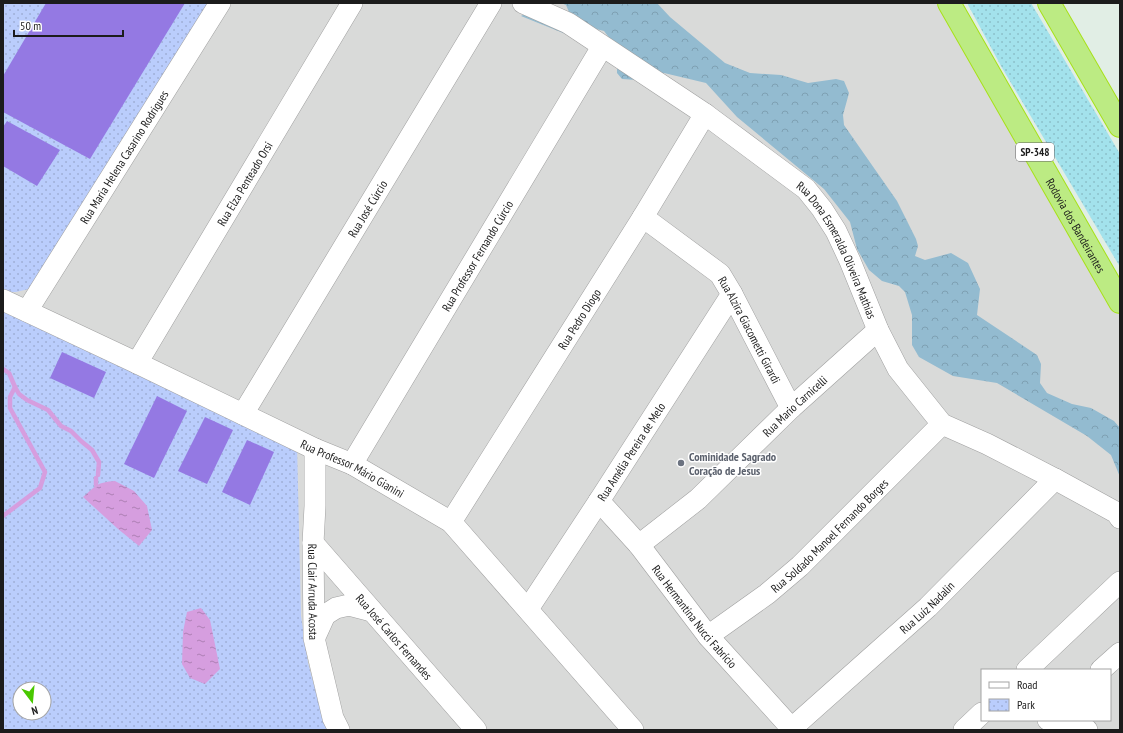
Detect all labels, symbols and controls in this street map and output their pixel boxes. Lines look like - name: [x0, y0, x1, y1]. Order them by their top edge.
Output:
- scale bar: [14, 12, 123, 38]
- text: 50 m: [20, 18, 41, 33]
- street label: Rua Maria Helena Casarino Rodrigues: [76, 87, 171, 226]
- street label: Rua Elza Penteado Orsi: [213, 139, 275, 229]
- road number: SP-348: [1016, 143, 1054, 161]
- street label: Rodovia dos Bandeirantes: [1043, 175, 1109, 275]
- street label: Rua José Cúrcio: [344, 177, 390, 240]
- street label: Rua Dona Esmeralda Oliveira Mathias: [794, 177, 880, 321]
- street label: Rua Professor Fernando Cúrcio: [438, 197, 516, 314]
- street label: Rua Alzira Giacometti Girardi: [715, 273, 784, 386]
- street label: Rua Pedro Diogo: [554, 286, 604, 352]
- street label: Rua Mario Carnicelli: [759, 372, 830, 440]
- street label: Rua Amélia Pereira de Melo: [594, 399, 668, 504]
- street label: Rua Professor Mário Gianini: [298, 436, 407, 500]
- place label: Cominidade Sagrado Coração de Jesus: [689, 449, 777, 478]
- marker: Cominidade Sagrado Coração de Jesus: [676, 458, 686, 468]
- street label: Rua Soldado Manoel Fernando Borges: [767, 475, 891, 595]
- street label: Rua Clair Arruda Acosta: [306, 544, 322, 640]
- street label: Rua Hermantina Nucci Fabrício: [649, 562, 741, 671]
- street label: Rua Luíz Nadalin: [896, 578, 957, 636]
- street label: Rua José Carlos Fernandes: [353, 590, 436, 682]
- legend: [981, 669, 1111, 721]
- text: Road: [1017, 677, 1037, 692]
- north arrow: [12, 681, 52, 721]
- text: Park: [1017, 697, 1035, 712]
- text: N: [30, 703, 40, 718]

